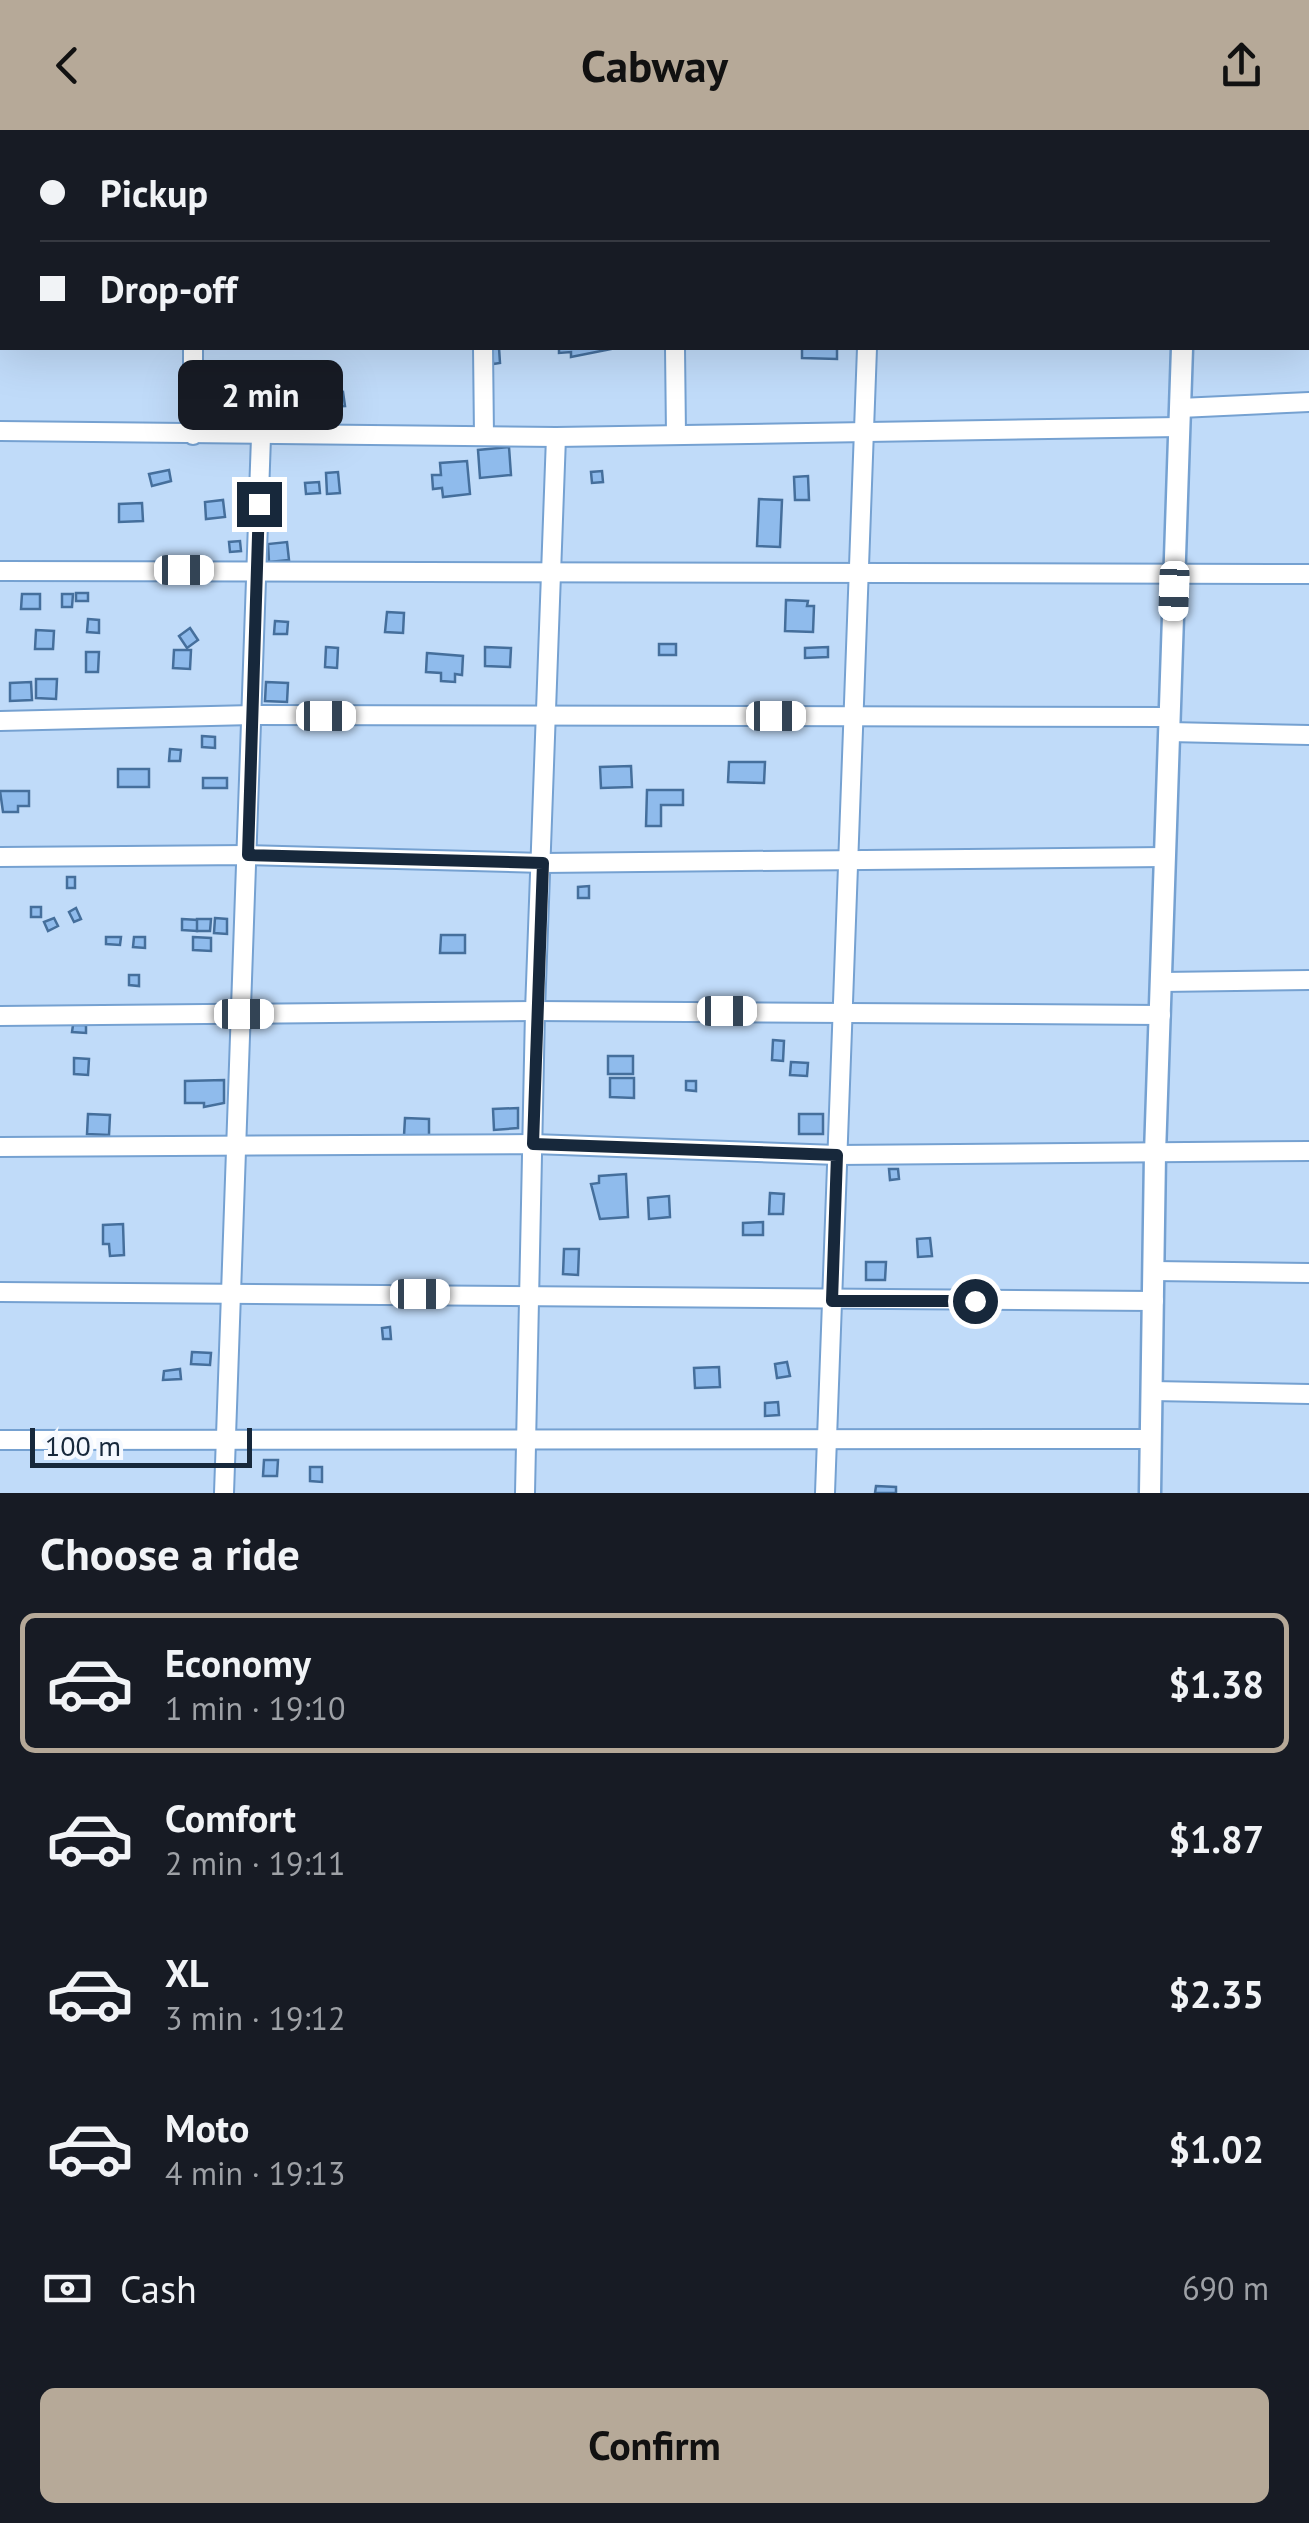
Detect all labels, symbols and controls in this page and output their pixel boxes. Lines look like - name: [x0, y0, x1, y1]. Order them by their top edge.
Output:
- text: Cabway: [581, 36, 728, 94]
- icon: back: [40, 38, 95, 93]
- icon: share: [1214, 38, 1269, 93]
- text: Pickup: [100, 168, 208, 217]
- text: Drop-off: [100, 264, 237, 313]
- callout: 2 min: [176, 359, 342, 429]
- text: 2 min: [221, 374, 300, 416]
- route end: [237, 482, 282, 527]
- car: [154, 555, 214, 585]
- car: [1158, 560, 1190, 622]
- car: [296, 701, 356, 731]
- car: [746, 701, 806, 731]
- car: [697, 996, 757, 1026]
- car: [214, 999, 274, 1029]
- car: [390, 1279, 450, 1309]
- route start: [953, 1279, 998, 1324]
- scale bar: [30, 1423, 252, 1468]
- text: 100 m: [45, 1427, 121, 1464]
- text: Choose a ride: [40, 1524, 300, 1582]
- icon: car: [45, 1638, 135, 1728]
- text: Economy: [165, 1638, 311, 1687]
- text: $1.38: [1168, 1659, 1264, 1708]
- text: 1 min · 19:10: [165, 1687, 345, 1729]
- icon: car: [45, 1793, 135, 1883]
- text: Comfort: [165, 1793, 296, 1842]
- text: $1.87: [1168, 1814, 1264, 1863]
- text: 2 min · 19:11: [165, 1842, 345, 1884]
- icon: car: [45, 1948, 135, 2038]
- text: XL: [165, 1948, 209, 1997]
- text: $2.35: [1168, 1969, 1264, 2018]
- text: 3 min · 19:12: [165, 1997, 345, 2039]
- icon: car: [45, 2103, 135, 2193]
- text: Moto: [165, 2103, 249, 2152]
- text: $1.02: [1168, 2124, 1264, 2173]
- text: 4 min · 19:13: [165, 2152, 345, 2194]
- icon: cash: [40, 2261, 95, 2316]
- text: Cash: [120, 2264, 197, 2313]
- text: 690 m: [1182, 2267, 1269, 2309]
- button: Confirm: [40, 2388, 1269, 2503]

